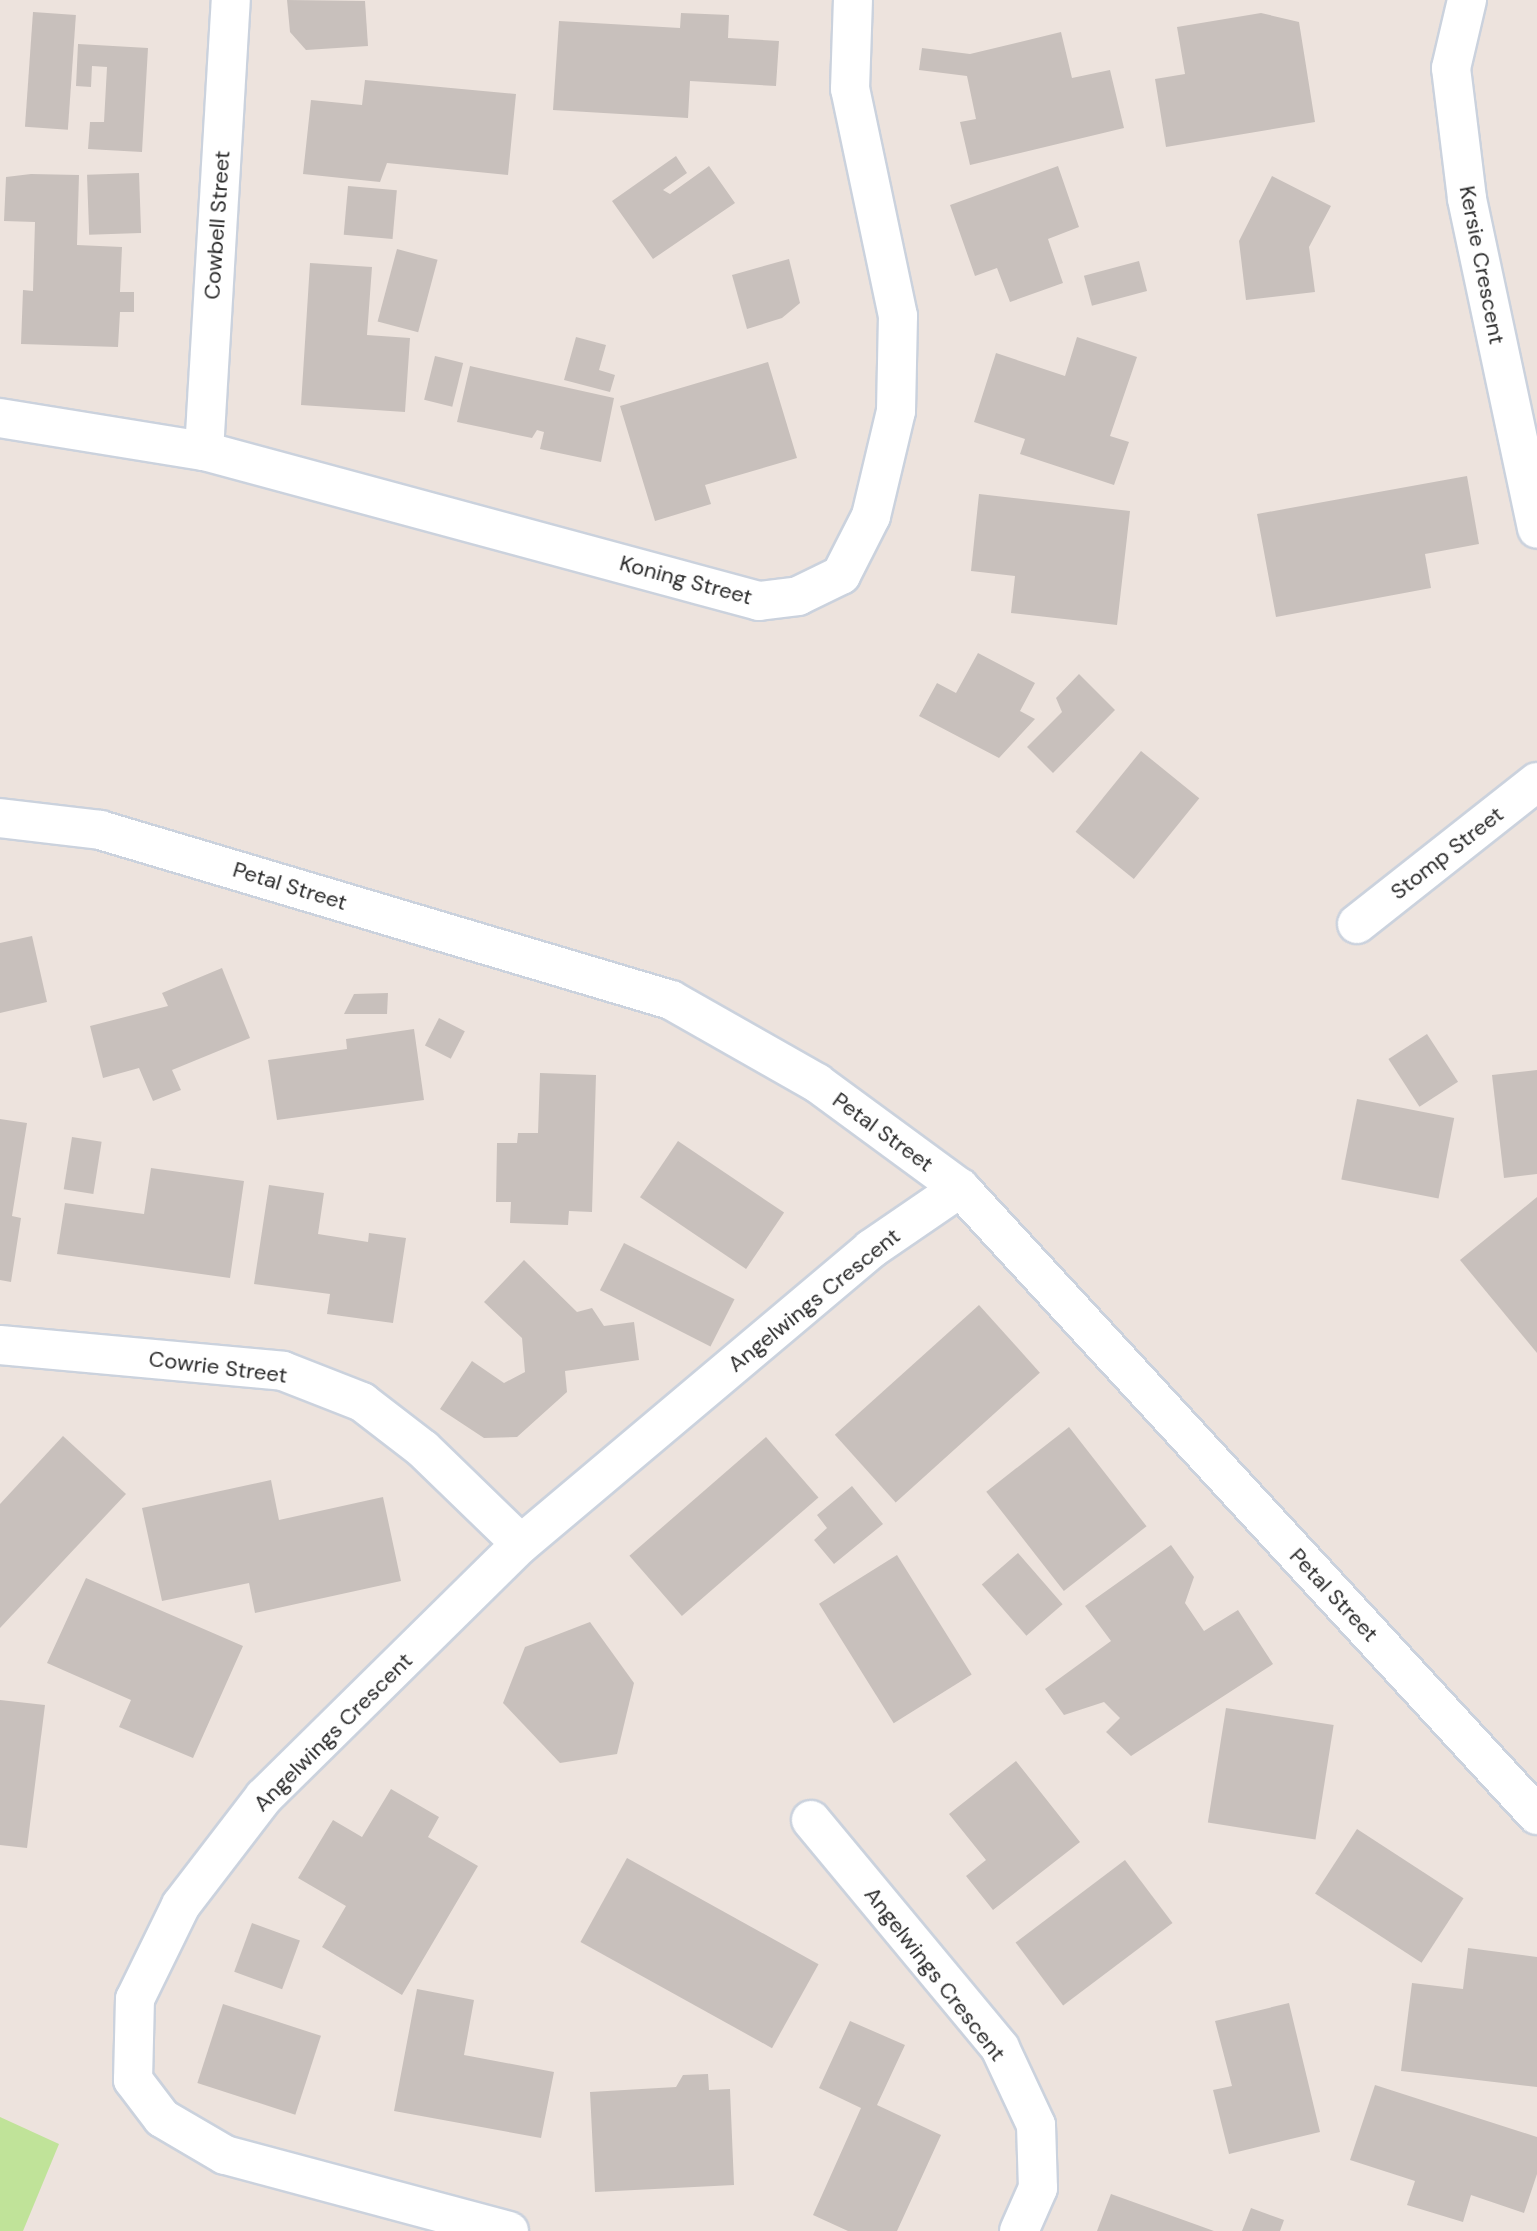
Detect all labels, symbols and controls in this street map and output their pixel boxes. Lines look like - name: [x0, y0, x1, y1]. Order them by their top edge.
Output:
- street label: Cowbell Street: [199, 150, 235, 300]
- street label: Kersie Crescent: [1454, 184, 1510, 346]
- street label: Koning Street: [617, 550, 755, 610]
- street label: Stomp Street: [1385, 801, 1509, 905]
- street label: Petal Street: [230, 856, 350, 916]
- street label: Petal Street: [828, 1087, 938, 1177]
- street label: Angelwings Crescent: [723, 1222, 905, 1378]
- street label: Cowrie Street: [147, 1345, 289, 1389]
- street label: Petal Street: [1284, 1543, 1384, 1647]
- street label: Angelwings Crescent: [248, 1647, 418, 1817]
- street label: Angelwings Crescent: [859, 1882, 1011, 2066]

